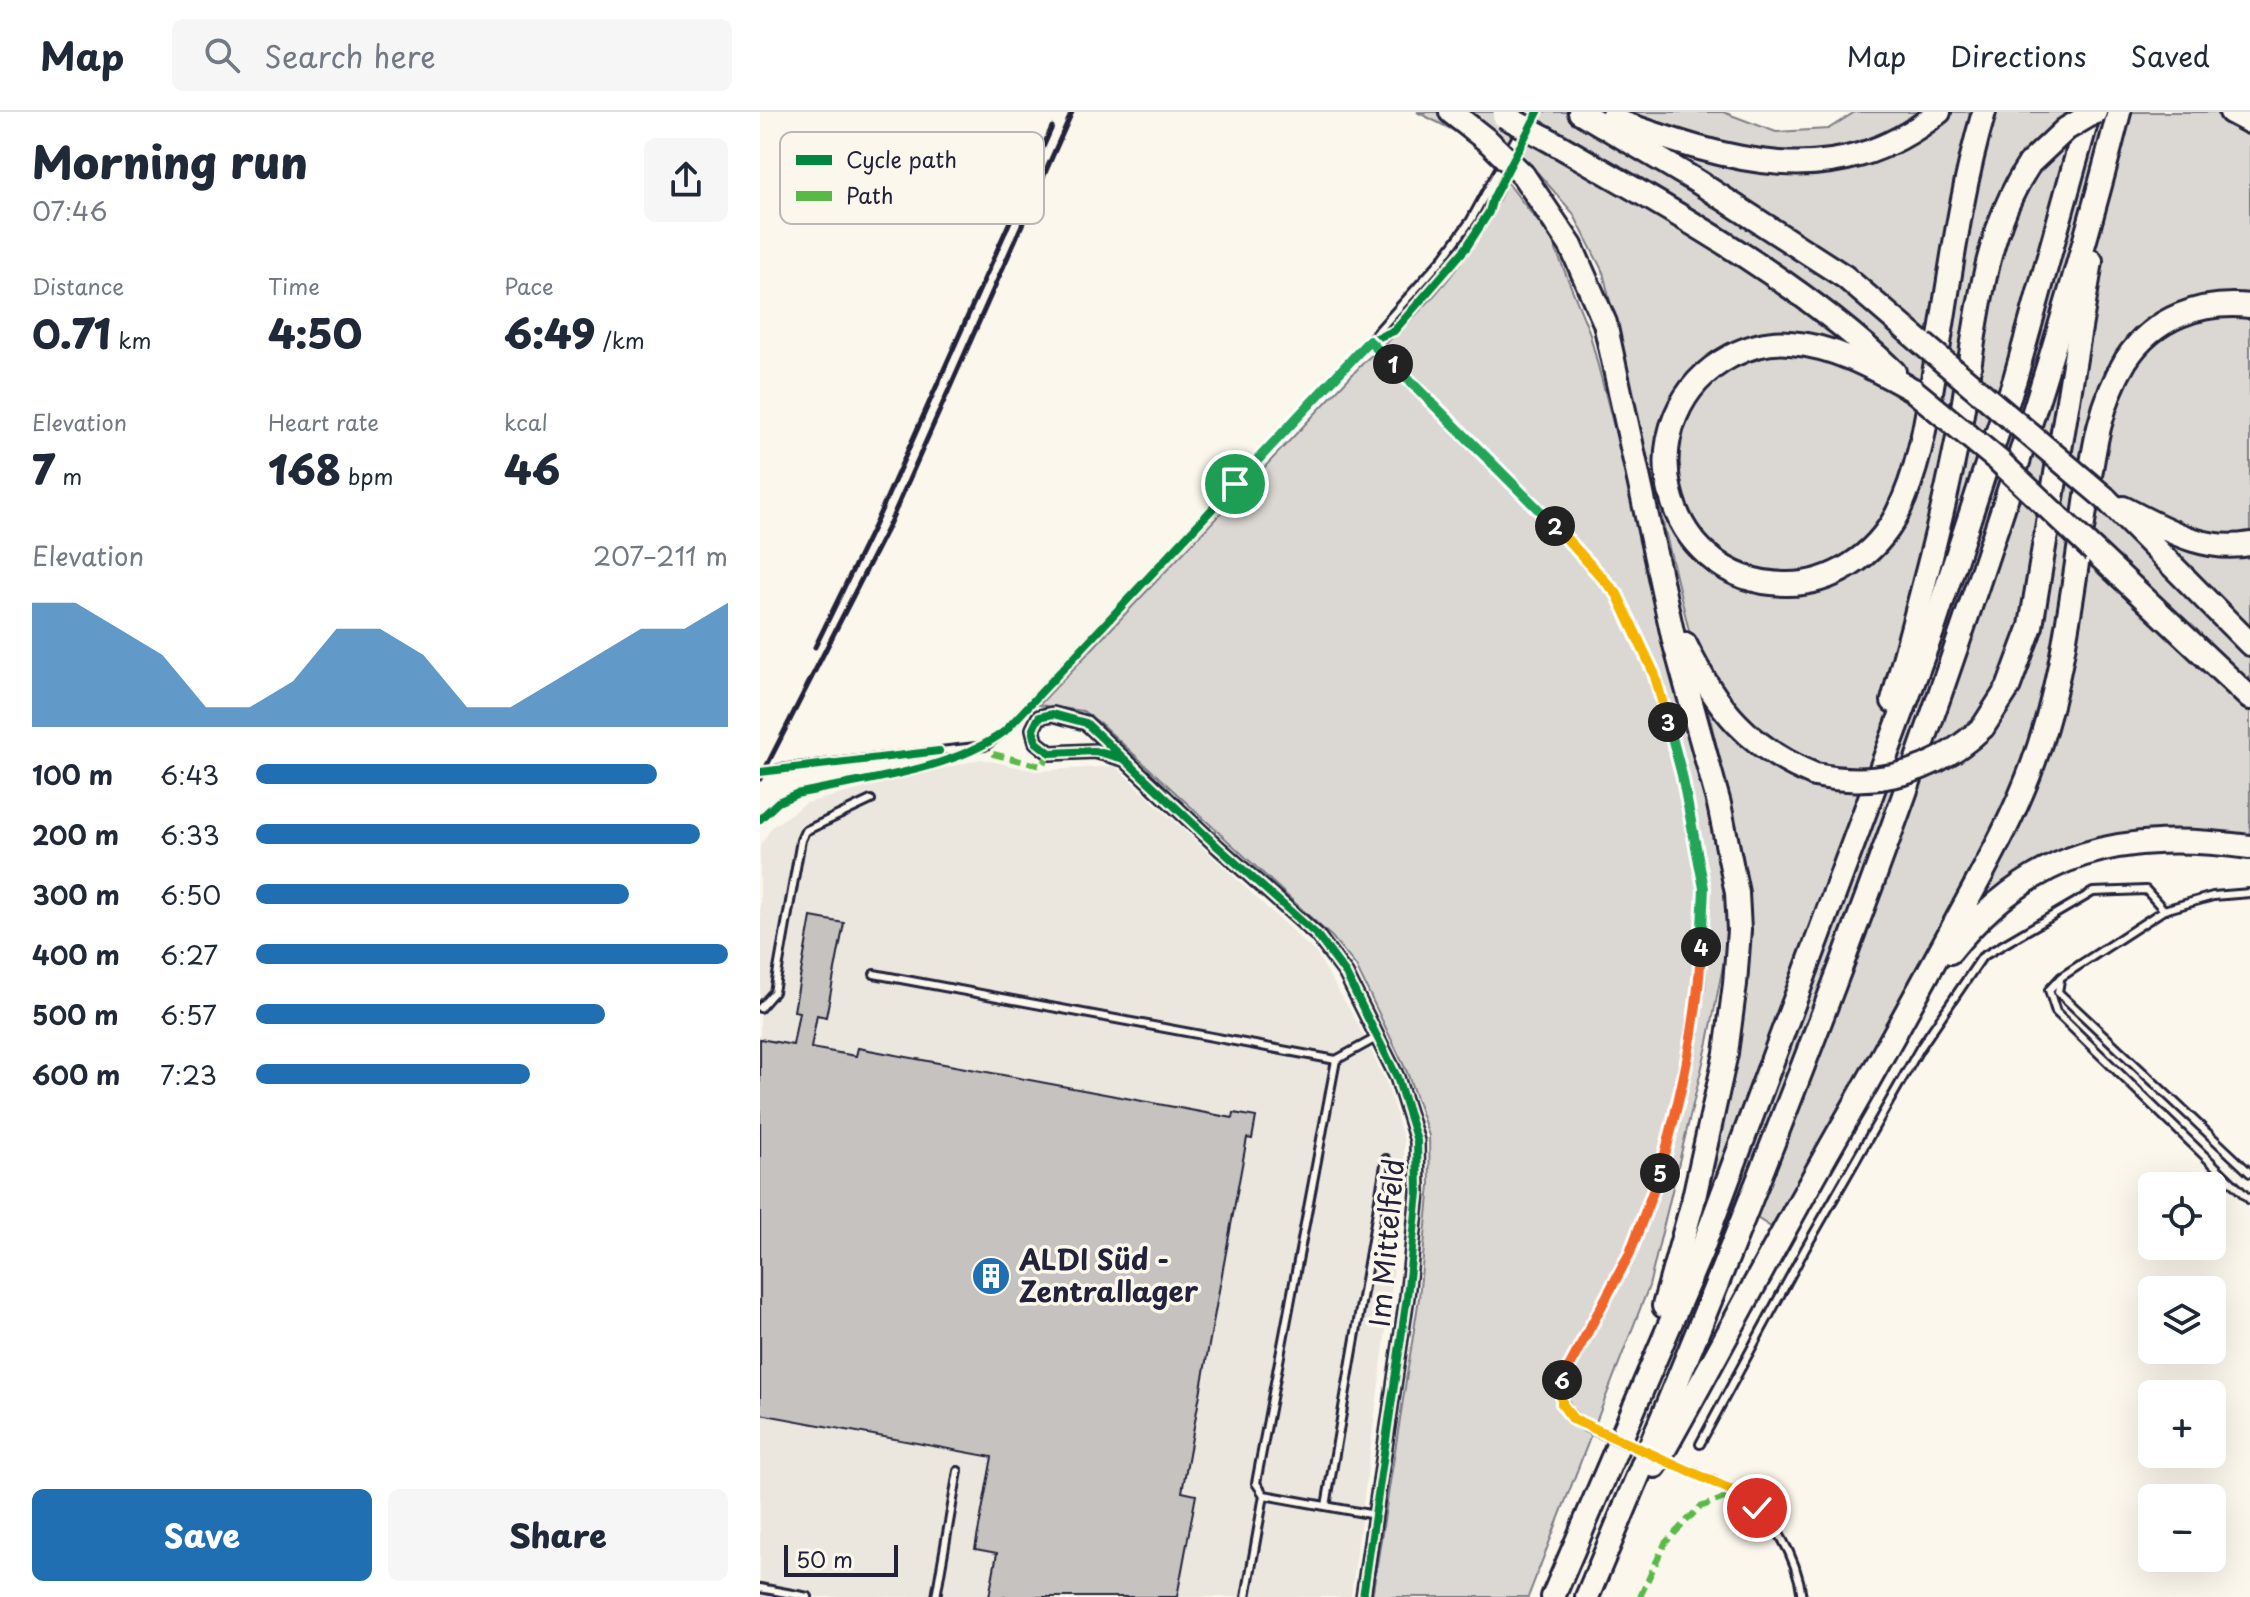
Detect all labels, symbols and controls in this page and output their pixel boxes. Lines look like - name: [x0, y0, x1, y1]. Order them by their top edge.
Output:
- search box: [172, 19, 732, 91]
- text: Map: [40, 27, 124, 84]
- icon: search: [200, 33, 244, 77]
- text: Search here: [264, 33, 436, 78]
- text: Map: [1847, 34, 1906, 77]
- text: Directions: [1950, 34, 2087, 77]
- text: Saved: [2131, 34, 2210, 77]
- text: Morning run: [32, 128, 308, 194]
- legend: [780, 132, 1044, 224]
- button: share: [644, 138, 728, 222]
- text: Cycle path: [846, 142, 957, 175]
- text: Path: [846, 178, 894, 211]
- text: 07:46: [32, 191, 108, 230]
- text: Distance: [32, 269, 124, 302]
- text: Time: [268, 269, 320, 302]
- text: Pace: [504, 269, 554, 302]
- text: 0.71: [32, 302, 111, 363]
- text: 4:50: [268, 302, 362, 363]
- text: 6:49: [504, 302, 596, 363]
- text: km: [111, 323, 151, 356]
- text: /km: [596, 323, 645, 356]
- pin: 1: [1373, 344, 1413, 384]
- text: 1: [1388, 347, 1398, 380]
- text: Elevation: [32, 405, 127, 438]
- text: Heart rate: [268, 405, 379, 438]
- text: kcal: [504, 405, 548, 438]
- text: 7: [32, 438, 55, 499]
- text: 168: [268, 438, 341, 499]
- text: 46: [504, 438, 560, 499]
- pin: [1201, 450, 1269, 518]
- text: m: [55, 459, 82, 492]
- text: bpm: [341, 459, 394, 492]
- icon: arrive: [1213, 462, 1257, 506]
- pin: 2: [1535, 506, 1575, 546]
- text: 2: [1547, 509, 1563, 542]
- text: Elevation: [32, 536, 144, 575]
- text: 207–211 m: [593, 536, 728, 575]
- pin: 3: [1648, 702, 1688, 742]
- text: 3: [1661, 705, 1675, 738]
- text: 100 m: [32, 755, 113, 794]
- text: 6:43: [160, 755, 219, 794]
- text: 200 m: [32, 815, 119, 854]
- text: 6:33: [160, 815, 220, 854]
- text: 300 m: [32, 875, 120, 914]
- text: 6:50: [160, 875, 221, 914]
- pin: 4: [1681, 927, 1721, 967]
- text: 4: [1694, 930, 1708, 963]
- text: 400 m: [32, 935, 120, 974]
- text: 6:27: [160, 935, 218, 974]
- text: 500 m: [32, 995, 118, 1034]
- text: 6:57: [160, 995, 217, 1034]
- text: 600 m: [32, 1055, 120, 1094]
- text: 7:23: [160, 1055, 217, 1094]
- pin: 5: [1640, 1153, 1680, 1193]
- text: 5: [1653, 1156, 1667, 1189]
- street label: Im Mittelfeld: [1357, 1157, 1414, 1329]
- map controls: [2138, 1172, 2226, 1572]
- button: locate: [2138, 1172, 2226, 1260]
- place label: ALDI Süd - Zentrallager: [1018, 1237, 1199, 1312]
- building icon: ALDI Süd - Zentrallager: [970, 1255, 1012, 1297]
- button: layers: [2138, 1276, 2226, 1364]
- pin: 6: [1542, 1360, 1582, 1400]
- text: 6: [1554, 1363, 1570, 1396]
- button: +: [2138, 1380, 2226, 1468]
- pin: [1723, 1474, 1791, 1542]
- button: −: [2138, 1484, 2226, 1572]
- icon: check: [1735, 1486, 1779, 1530]
- button: Save: [32, 1489, 372, 1581]
- button: Share: [388, 1489, 728, 1581]
- scale bar: [784, 1541, 898, 1577]
- text: 50 m: [796, 1542, 853, 1575]

